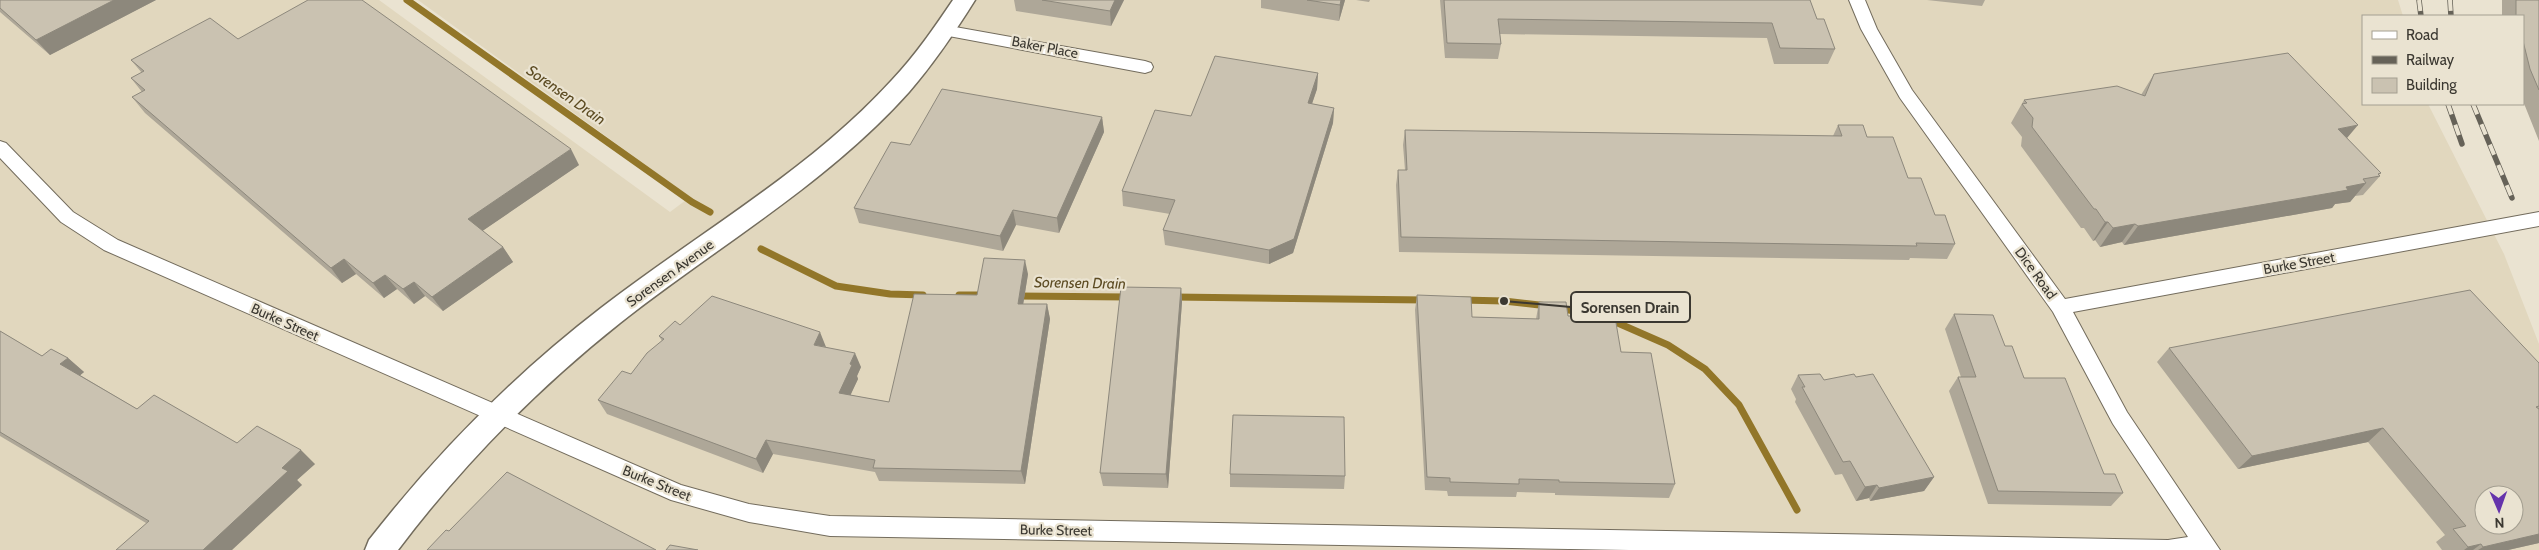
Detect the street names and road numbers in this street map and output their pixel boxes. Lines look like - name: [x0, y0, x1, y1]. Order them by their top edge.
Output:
- street label: Baker Place: [1010, 32, 1080, 62]
- street label: Sorensen Avenue: [623, 235, 717, 311]
- street label: Dice Road: [2011, 243, 2061, 303]
- street label: Burke Street: [2262, 248, 2336, 278]
- street label: Burke Street: [248, 299, 322, 345]
- street label: Burke Street: [620, 461, 694, 505]
- street label: Burke Street: [1020, 520, 1093, 540]

